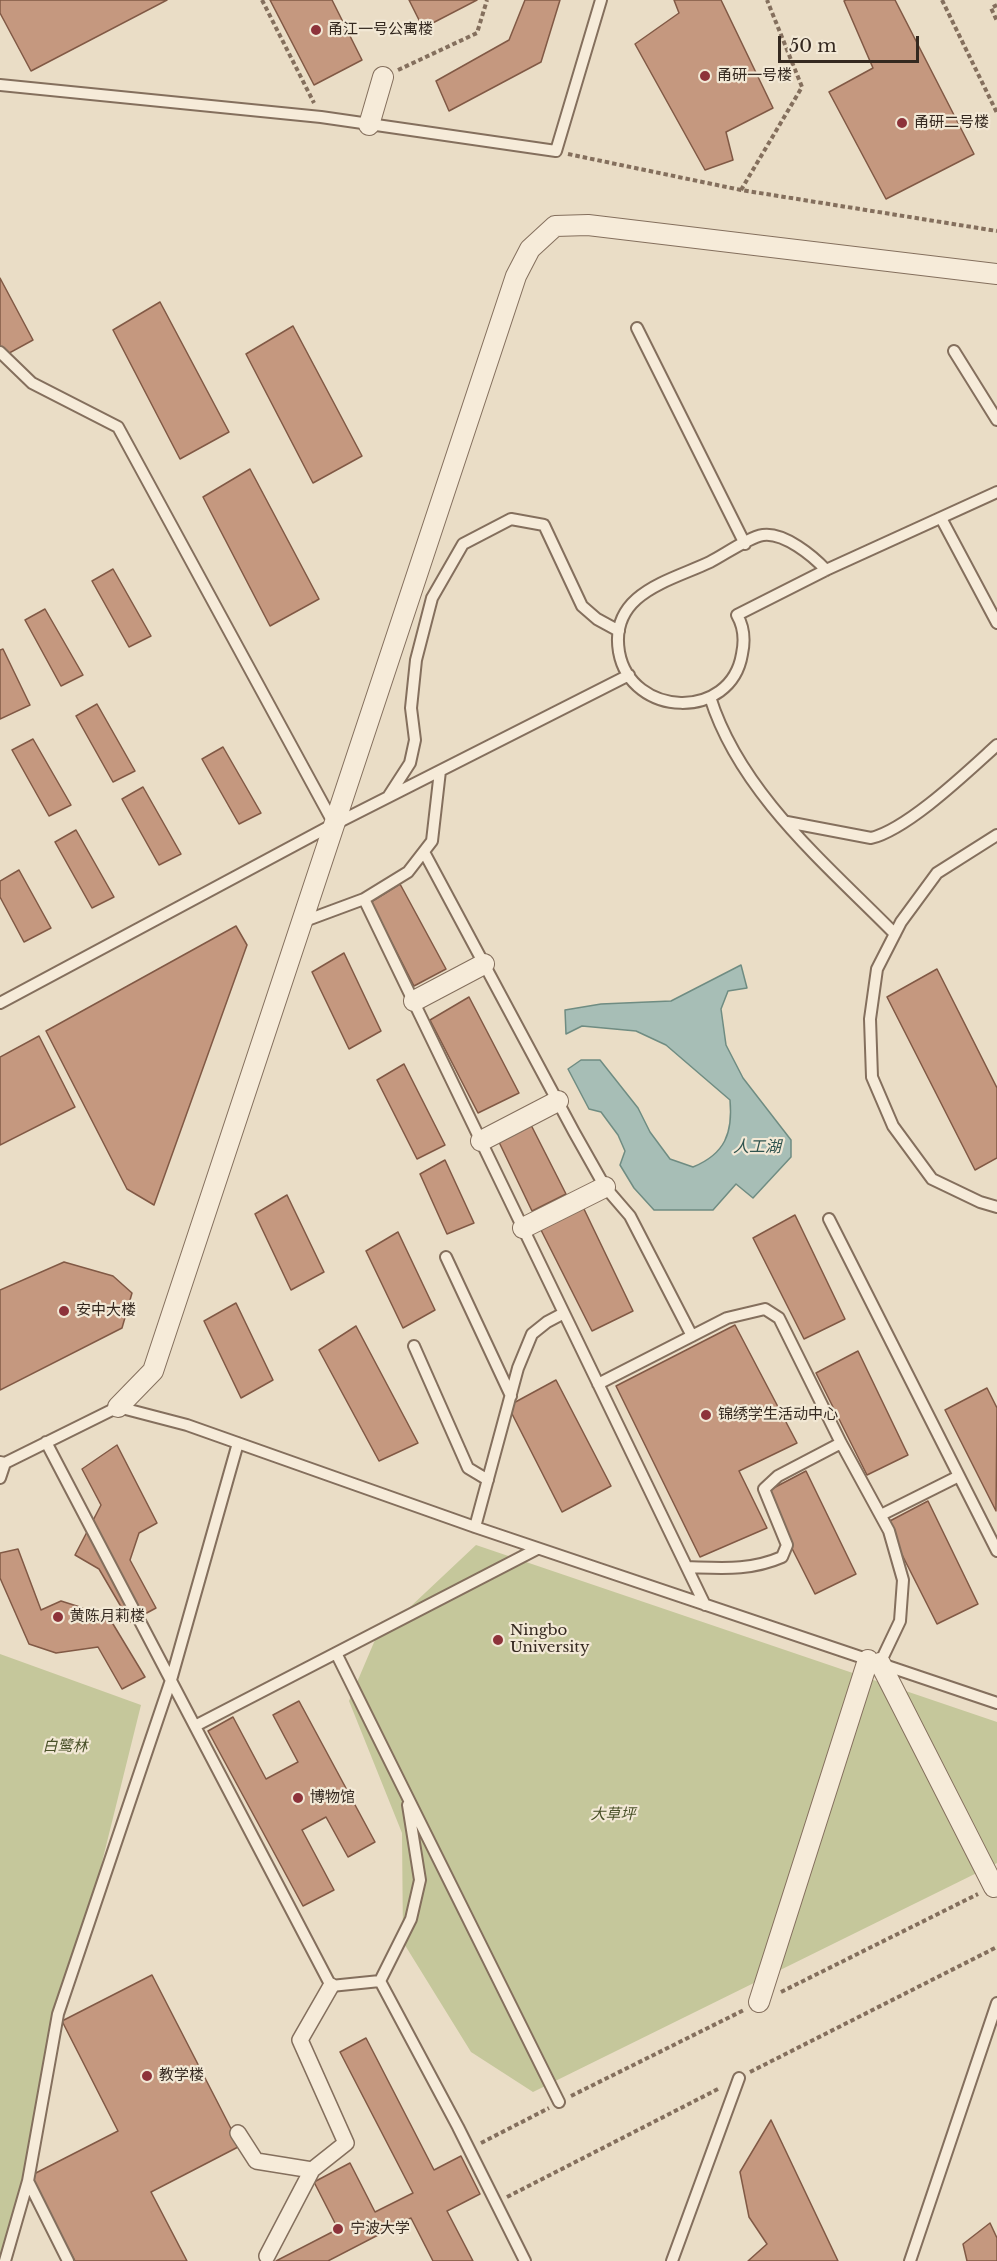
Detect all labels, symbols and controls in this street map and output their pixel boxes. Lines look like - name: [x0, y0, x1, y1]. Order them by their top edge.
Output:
- place label: 甬江一号公寓楼: [328, 21, 433, 39]
- marker: 甬江一号公寓楼: [309, 23, 323, 37]
- scale bar: [781, 24, 922, 62]
- text: 50 m: [789, 35, 837, 57]
- place label: 甬研一号楼: [717, 67, 792, 85]
- marker: 甬研一号楼: [698, 69, 712, 83]
- place label: 甬研二号楼: [914, 114, 989, 132]
- marker: 甬研二号楼: [895, 116, 909, 130]
- water label: 人工湖: [733, 1137, 781, 1157]
- place label: 安中大楼: [76, 1302, 136, 1320]
- marker: 安中大楼: [57, 1304, 71, 1318]
- place label: 锦绣学生活动中心: [718, 1406, 838, 1424]
- marker: 锦绣学生活动中心: [699, 1408, 713, 1422]
- place label: 黄陈月莉楼: [70, 1608, 145, 1626]
- marker: 黄陈月莉楼: [51, 1610, 65, 1624]
- place label: Ningbo University: [510, 1622, 590, 1657]
- marker: Ningbo University: [491, 1633, 505, 1647]
- park label: 白鹭林: [43, 1738, 87, 1756]
- place label: 博物馆: [310, 1789, 355, 1807]
- marker: 博物馆: [291, 1791, 305, 1805]
- park label: 大草坪: [591, 1806, 635, 1824]
- place label: 教学楼: [159, 2067, 204, 2085]
- marker: 教学楼: [140, 2069, 154, 2083]
- place label: 宁波大学: [350, 2220, 410, 2238]
- marker: 宁波大学: [331, 2222, 345, 2236]

